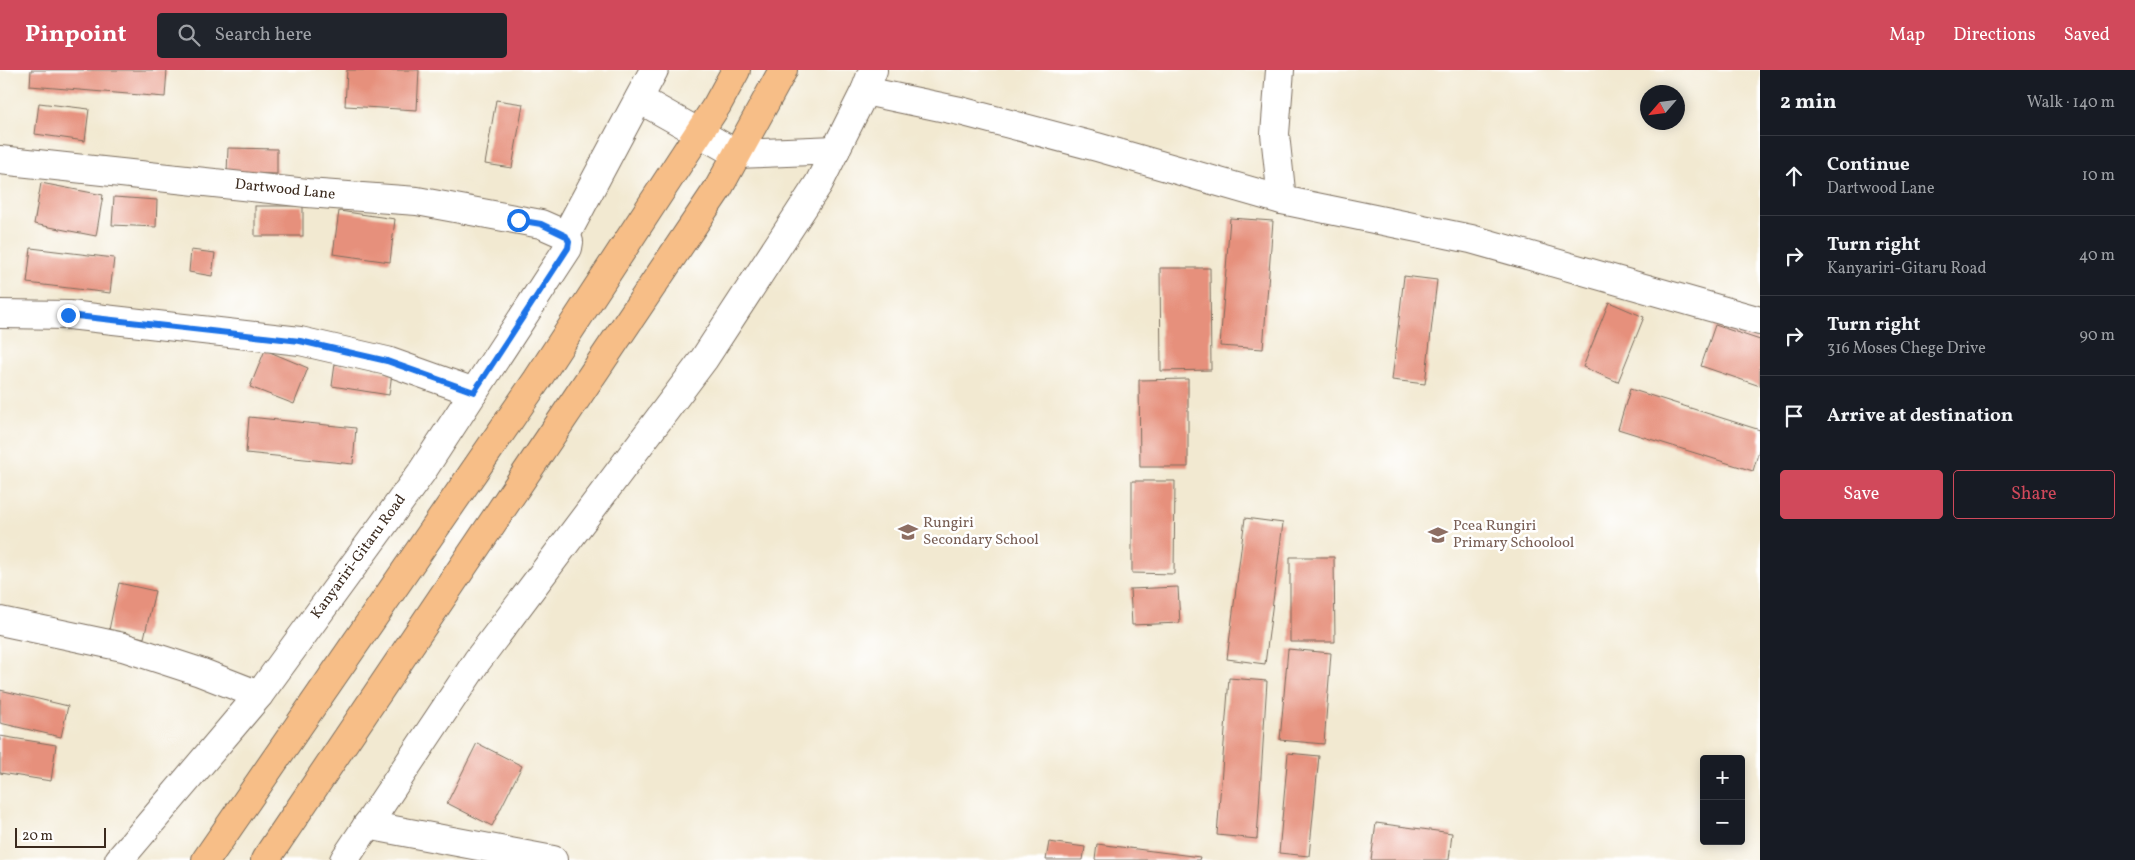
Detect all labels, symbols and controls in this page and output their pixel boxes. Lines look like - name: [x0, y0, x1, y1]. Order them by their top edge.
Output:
- search box: [157, 13, 507, 58]
- text: Pinpoint: [25, 18, 127, 52]
- icon: search: [175, 21, 203, 49]
- text: Search here: [215, 22, 312, 48]
- text: Map: [1889, 23, 1925, 48]
- text: Directions: [1953, 23, 2036, 48]
- text: Saved: [2064, 23, 2110, 48]
- north arrow: [1640, 85, 1685, 130]
- text: 2 min: [1780, 88, 1837, 117]
- text: Walk · 140 m: [2027, 92, 2115, 114]
- text: Continue: [1827, 152, 1910, 178]
- icon: ahead: [1780, 162, 1808, 190]
- text: 10 m: [2082, 165, 2115, 187]
- street label: Dartwood Lane: [234, 174, 336, 206]
- text: Dartwood Lane: [1827, 178, 1935, 200]
- route start: [507, 209, 530, 232]
- text: Turn right: [1827, 232, 1920, 258]
- icon: right: [1780, 242, 1808, 270]
- text: 40 m: [2079, 245, 2115, 267]
- text: Kanyariri-Gitaru Road: [1827, 258, 1987, 280]
- route end: [57, 304, 80, 327]
- text: Turn right: [1827, 312, 1920, 338]
- icon: right: [1780, 322, 1808, 350]
- text: 90 m: [2079, 325, 2115, 347]
- text: 316 Moses Chege Drive: [1827, 338, 1986, 360]
- icon: arrive: [1780, 402, 1808, 430]
- text: Arrive at destination: [1827, 403, 2013, 429]
- button: Save: [1780, 470, 1943, 519]
- button: Share: [1953, 470, 2115, 519]
- street label: Kanyariri-Gitaru Road: [307, 490, 411, 624]
- place label: Rungiri Secondary School: [923, 513, 1039, 551]
- place label: Pcea Rungiri Primary Schoolool: [1453, 516, 1574, 554]
- school or university icon: Rungiri Secondary School: [897, 521, 919, 543]
- school or university icon: Pcea Rungiri Primary Schoolool: [1427, 524, 1449, 546]
- map controls: [1700, 755, 1745, 845]
- button: +: [1700, 755, 1745, 800]
- button: −: [1700, 800, 1745, 845]
- scale bar: [15, 825, 106, 848]
- text: 20 m: [22, 827, 53, 846]

